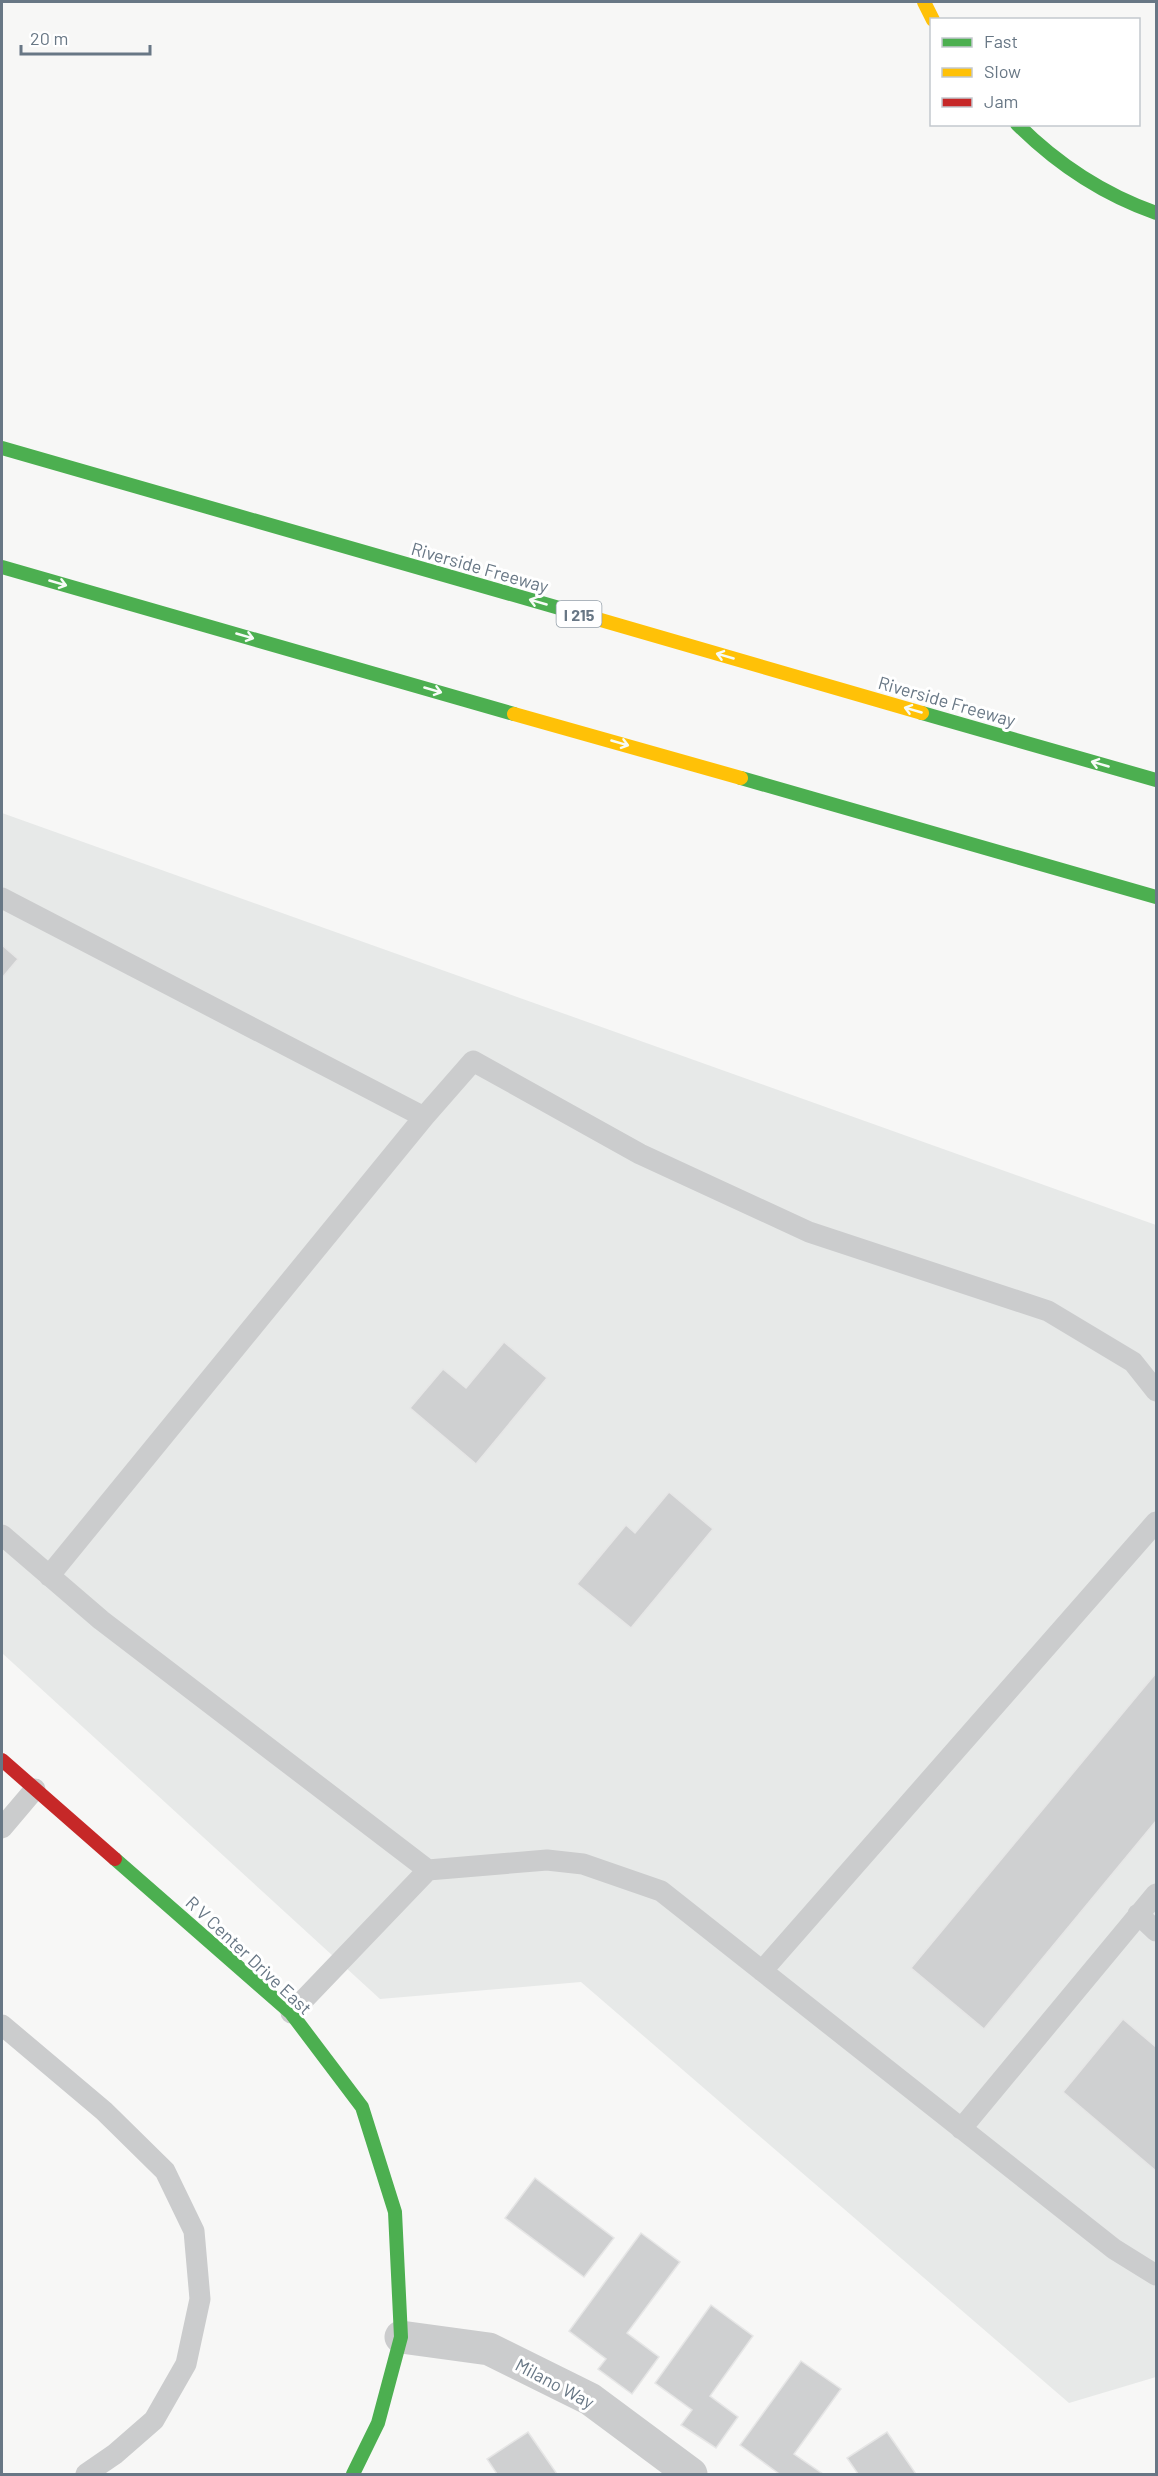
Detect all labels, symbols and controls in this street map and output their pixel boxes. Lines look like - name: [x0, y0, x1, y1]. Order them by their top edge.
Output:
- scale bar: [21, 18, 150, 56]
- legend: [930, 18, 1140, 126]
- text: 20 m: [30, 27, 68, 49]
- text: Fast: [984, 30, 1018, 52]
- text: Slow: [984, 60, 1021, 82]
- text: Jam: [984, 90, 1018, 112]
- street label: Riverside Freeway: [409, 537, 551, 597]
- one-way arrow: [48, 578, 67, 589]
- one-way arrow: [529, 596, 548, 607]
- road number: I 215: [556, 601, 602, 627]
- one-way arrow: [236, 631, 255, 642]
- one-way arrow: [716, 650, 735, 661]
- street label: Riverside Freeway: [876, 671, 1018, 731]
- one-way arrow: [423, 685, 442, 696]
- one-way arrow: [904, 704, 923, 715]
- one-way arrow: [611, 738, 630, 749]
- one-way arrow: [1091, 758, 1110, 769]
- street label: R V Center Drive East: [182, 1891, 316, 2019]
- street label: Milano Way: [512, 2353, 598, 2413]

